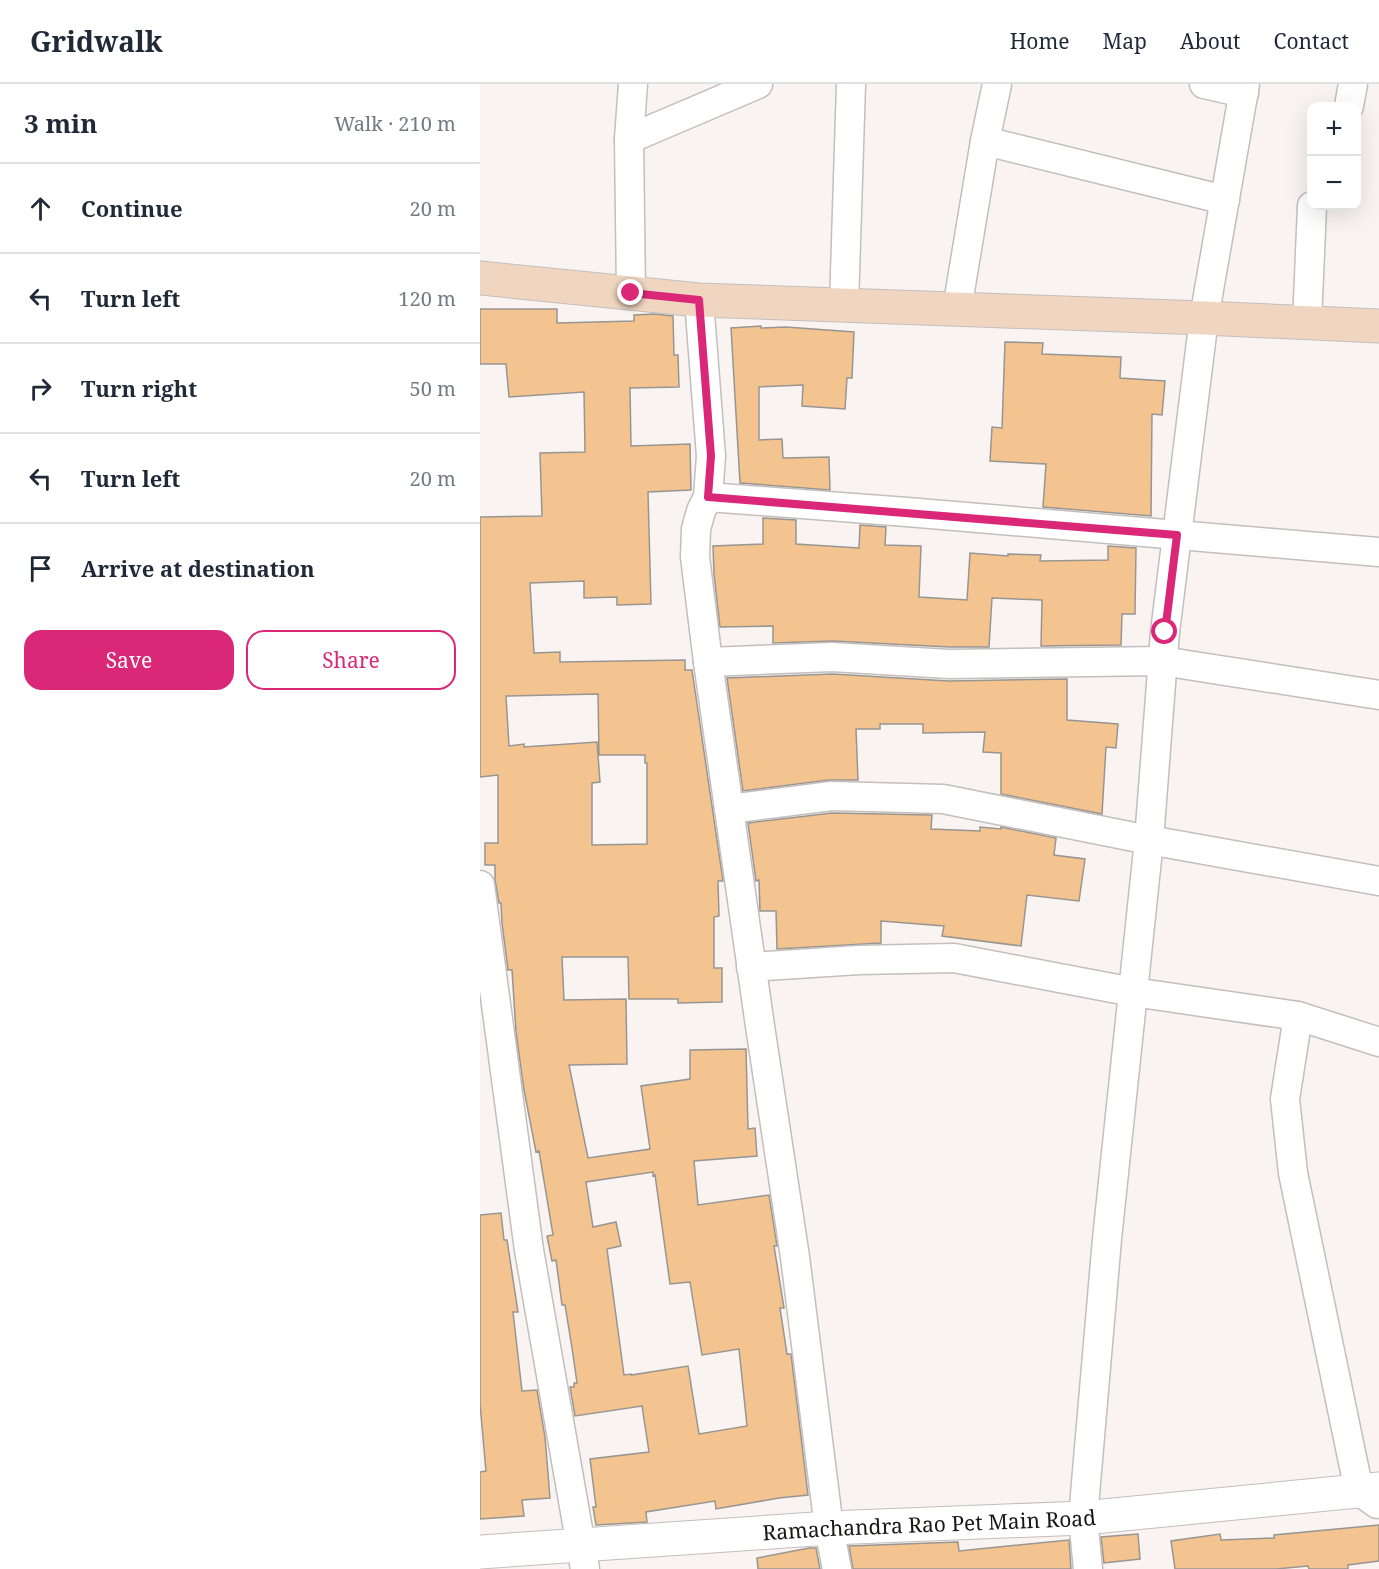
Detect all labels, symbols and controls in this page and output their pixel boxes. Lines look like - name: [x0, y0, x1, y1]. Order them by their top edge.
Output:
- text: Gridwalk: [30, 22, 163, 60]
- text: Home: [1010, 27, 1070, 55]
- text: Map: [1103, 27, 1147, 55]
- text: About: [1180, 27, 1241, 55]
- text: Contact: [1274, 27, 1349, 55]
- map controls: [1307, 102, 1361, 210]
- button: +: [1307, 102, 1361, 156]
- text: 3 min: [24, 105, 98, 141]
- text: Walk · 210 m: [334, 110, 456, 137]
- button: −: [1307, 156, 1361, 210]
- icon: ahead: [24, 192, 57, 225]
- text: Continue: [81, 193, 183, 223]
- text: 20 m: [410, 195, 456, 222]
- route end: [617, 279, 643, 305]
- icon: left: [24, 282, 57, 315]
- text: Turn left: [81, 283, 180, 313]
- text: 120 m: [398, 285, 456, 312]
- icon: right: [24, 372, 57, 405]
- text: Turn right: [81, 373, 197, 403]
- text: 50 m: [410, 375, 456, 402]
- icon: left: [24, 462, 57, 495]
- text: Turn left: [81, 463, 180, 493]
- text: 20 m: [410, 465, 456, 492]
- icon: arrive: [24, 552, 57, 585]
- text: Arrive at destination: [81, 553, 315, 583]
- route start: [1151, 618, 1177, 644]
- button: Save: [24, 630, 234, 690]
- button: Share: [246, 630, 456, 690]
- street label: Ramachandra Rao Pet Main Road: [761, 1503, 1097, 1547]

